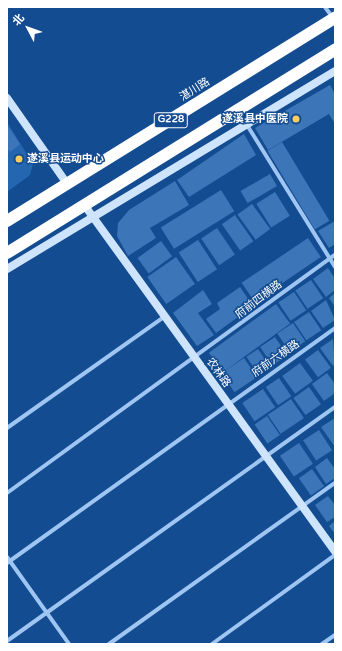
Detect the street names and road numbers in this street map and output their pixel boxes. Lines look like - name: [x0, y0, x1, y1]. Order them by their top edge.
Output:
- street label: 湛川路: [178, 76, 212, 104]
- road number: G228: [153, 112, 189, 128]
- street label: 府前四横路: [233, 278, 285, 322]
- street label: 府前六横路: [250, 338, 302, 380]
- street label: 农林路: [203, 356, 233, 390]

